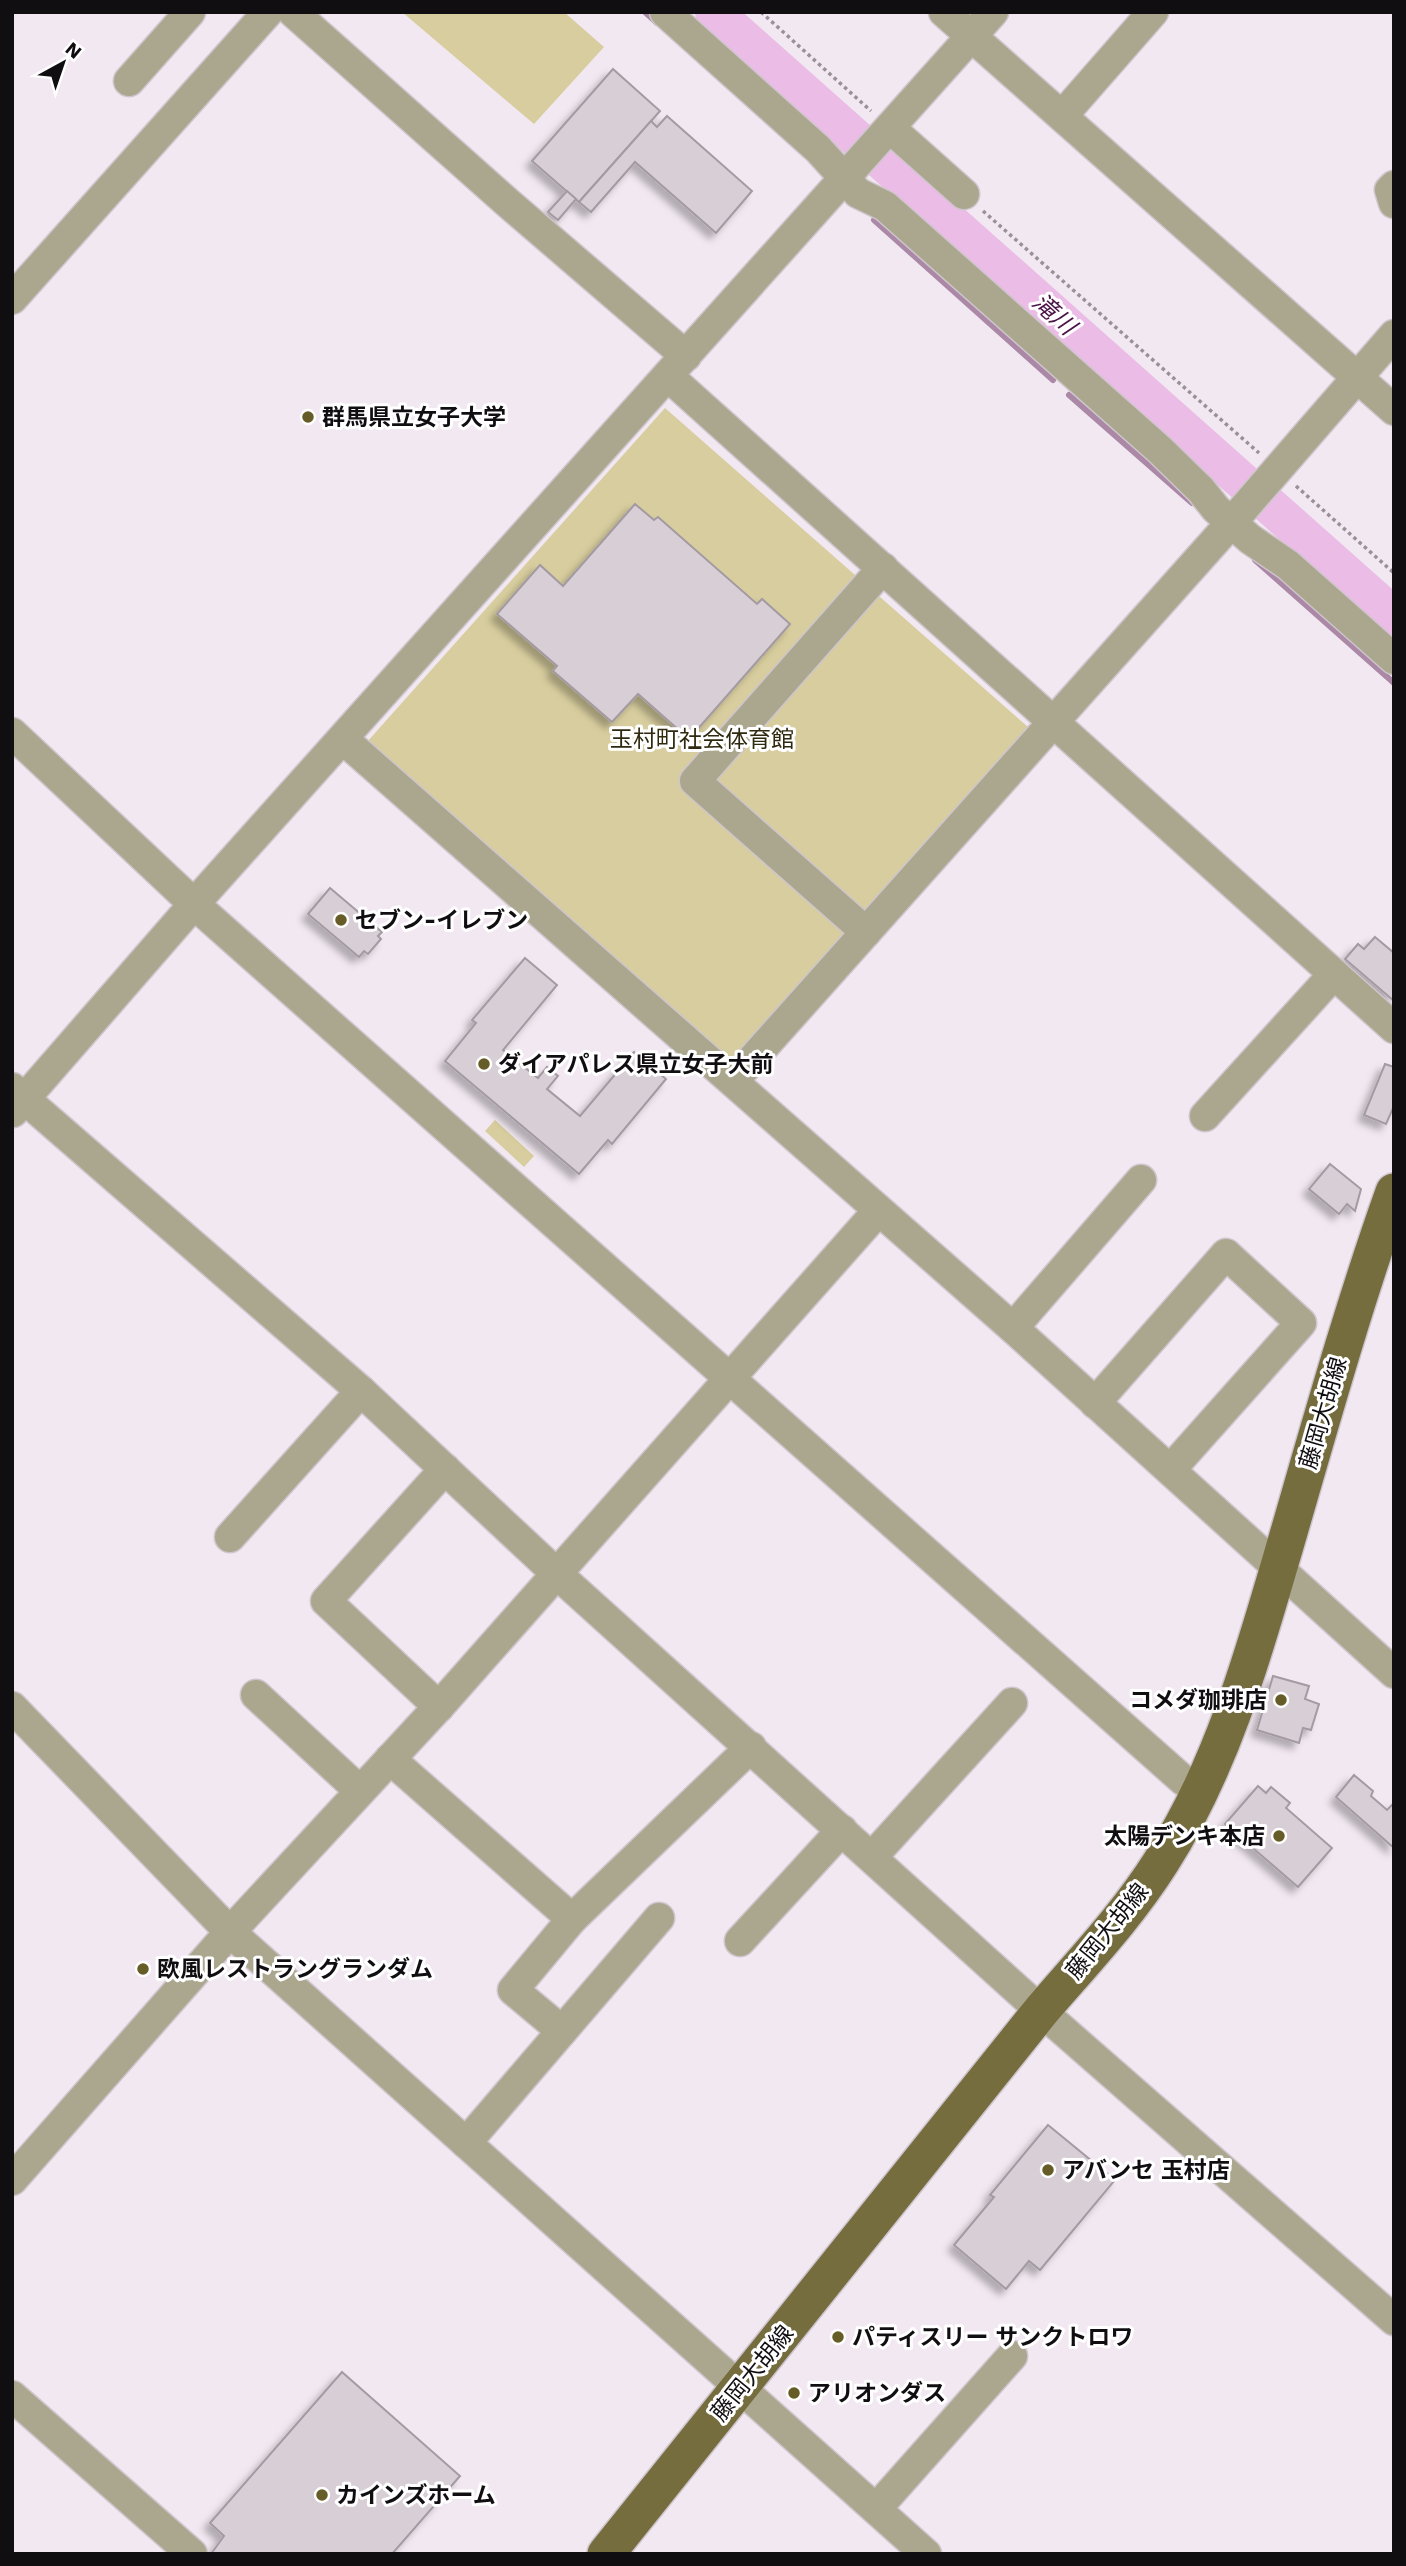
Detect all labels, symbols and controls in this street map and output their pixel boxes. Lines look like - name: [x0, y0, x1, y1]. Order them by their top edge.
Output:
- north arrow: [28, 28, 98, 98]
- text: N: [61, 37, 86, 64]
- water label: 滝川: [1027, 288, 1083, 342]
- place label: 群馬県立女子大学: [322, 404, 506, 431]
- marker: 群馬県立女子大学: [300, 409, 316, 425]
- park label: 玉村町社会体育館: [610, 726, 794, 753]
- place label: セブン-イレブン: [355, 907, 528, 934]
- marker: セブン-イレブン: [333, 912, 349, 928]
- place label: ダイアパレス県立女子大前: [498, 1051, 774, 1078]
- marker: ダイアパレス県立女子大前: [476, 1056, 492, 1072]
- street label: 藤岡大胡線: [1295, 1354, 1352, 1472]
- place label: コメダ珈琲店: [1129, 1687, 1267, 1714]
- marker: コメダ珈琲店: [1273, 1692, 1289, 1708]
- place label: 太陽デンキ本店: [1104, 1823, 1265, 1850]
- marker: 太陽デンキ本店: [1271, 1828, 1287, 1844]
- street label: 藤岡大胡線: [1061, 1878, 1154, 1984]
- place label: 欧風レストラングランダム: [157, 1956, 433, 1983]
- marker: 欧風レストラングランダム: [135, 1961, 151, 1977]
- place label: アバンセ 玉村店: [1062, 2157, 1230, 2184]
- marker: アバンセ 玉村店: [1040, 2162, 1056, 2178]
- street label: 藤岡大胡線: [706, 2320, 799, 2426]
- place label: パティスリー サンクトロワ: [852, 2324, 1133, 2351]
- marker: パティスリー サンクトロワ: [830, 2329, 846, 2345]
- place label: アリオンダス: [808, 2380, 946, 2407]
- marker: アリオンダス: [786, 2385, 802, 2401]
- place label: カインズホーム: [336, 2482, 496, 2509]
- marker: カインズホーム: [314, 2487, 330, 2503]

